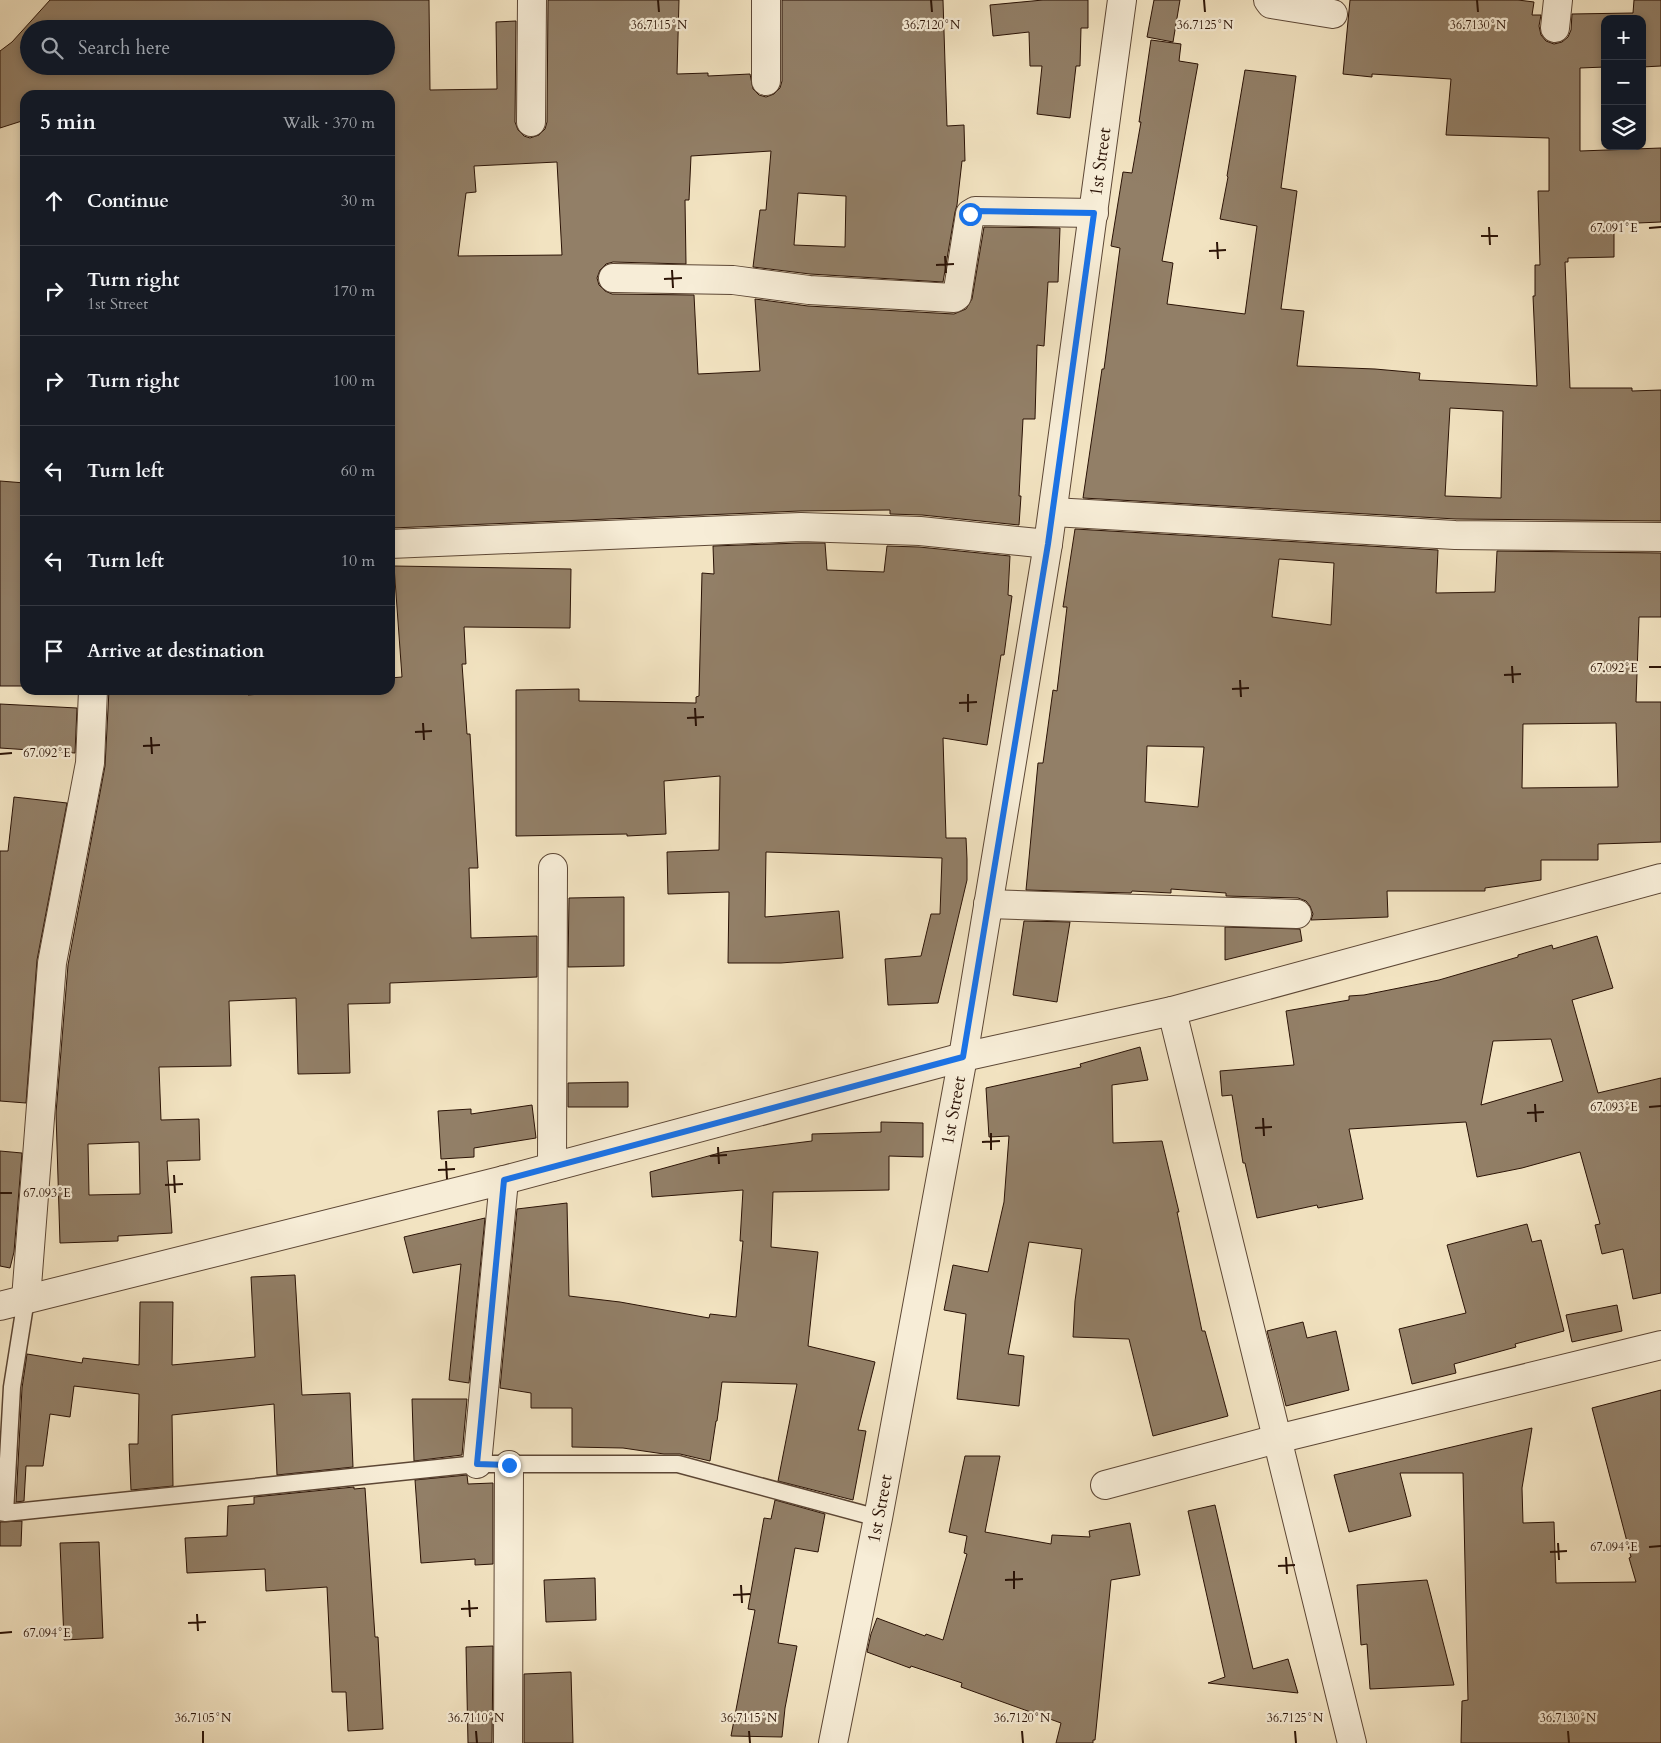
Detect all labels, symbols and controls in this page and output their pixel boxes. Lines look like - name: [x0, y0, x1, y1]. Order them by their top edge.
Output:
- map controls: [1601, 15, 1646, 150]
- button: +: [1601, 15, 1646, 60]
- text: 36.7115°N: [631, 17, 688, 33]
- text: 36.7120°N: [904, 17, 961, 33]
- text: 36.7125°N: [1177, 17, 1234, 33]
- text: 36.7130°N: [1450, 17, 1507, 33]
- search box: [20, 20, 395, 75]
- icon: search: [38, 34, 66, 62]
- text: Search here: [78, 35, 170, 61]
- button: −: [1601, 60, 1646, 105]
- button: layers: [1601, 105, 1646, 150]
- text: 5 min: [40, 108, 96, 137]
- text: Walk · 370 m: [283, 112, 375, 134]
- street label: 1st Street: [1083, 125, 1117, 198]
- icon: ahead: [40, 187, 68, 215]
- text: Continue: [87, 188, 169, 214]
- text: 30 m: [341, 190, 375, 212]
- route start: [959, 203, 982, 226]
- text: 67.091°E: [1590, 220, 1638, 236]
- text: Turn right: [87, 267, 179, 293]
- icon: right: [40, 277, 68, 305]
- text: 170 m: [333, 280, 375, 302]
- text: 1st Street: [87, 293, 148, 315]
- icon: right: [40, 367, 68, 395]
- text: Turn right: [87, 368, 179, 394]
- text: 100 m: [333, 370, 375, 392]
- icon: left: [40, 457, 68, 485]
- text: Turn left: [87, 458, 164, 484]
- text: 60 m: [341, 460, 375, 482]
- icon: left: [40, 547, 68, 575]
- text: Turn left: [87, 548, 164, 574]
- text: 10 m: [341, 550, 375, 572]
- icon: arrive: [40, 637, 68, 665]
- text: Arrive at destination: [87, 638, 264, 664]
- text: 67.092°E: [1590, 660, 1638, 676]
- text: 67.092°E: [23, 745, 71, 761]
- street label: 1st Street: [935, 1074, 972, 1147]
- text: 67.093°E: [1590, 1099, 1638, 1115]
- text: 67.093°E: [23, 1185, 71, 1201]
- route end: [498, 1454, 521, 1477]
- street label: 1st Street: [861, 1472, 898, 1545]
- text: 67.094°E: [1590, 1539, 1638, 1555]
- text: 67.094°E: [23, 1625, 71, 1641]
- text: 36.7105°N: [175, 1710, 232, 1726]
- text: 36.7110°N: [448, 1710, 505, 1726]
- text: 36.7115°N: [721, 1710, 778, 1726]
- text: 36.7120°N: [994, 1710, 1051, 1726]
- text: 36.7125°N: [1267, 1710, 1324, 1726]
- text: 36.7130°N: [1540, 1710, 1597, 1726]

